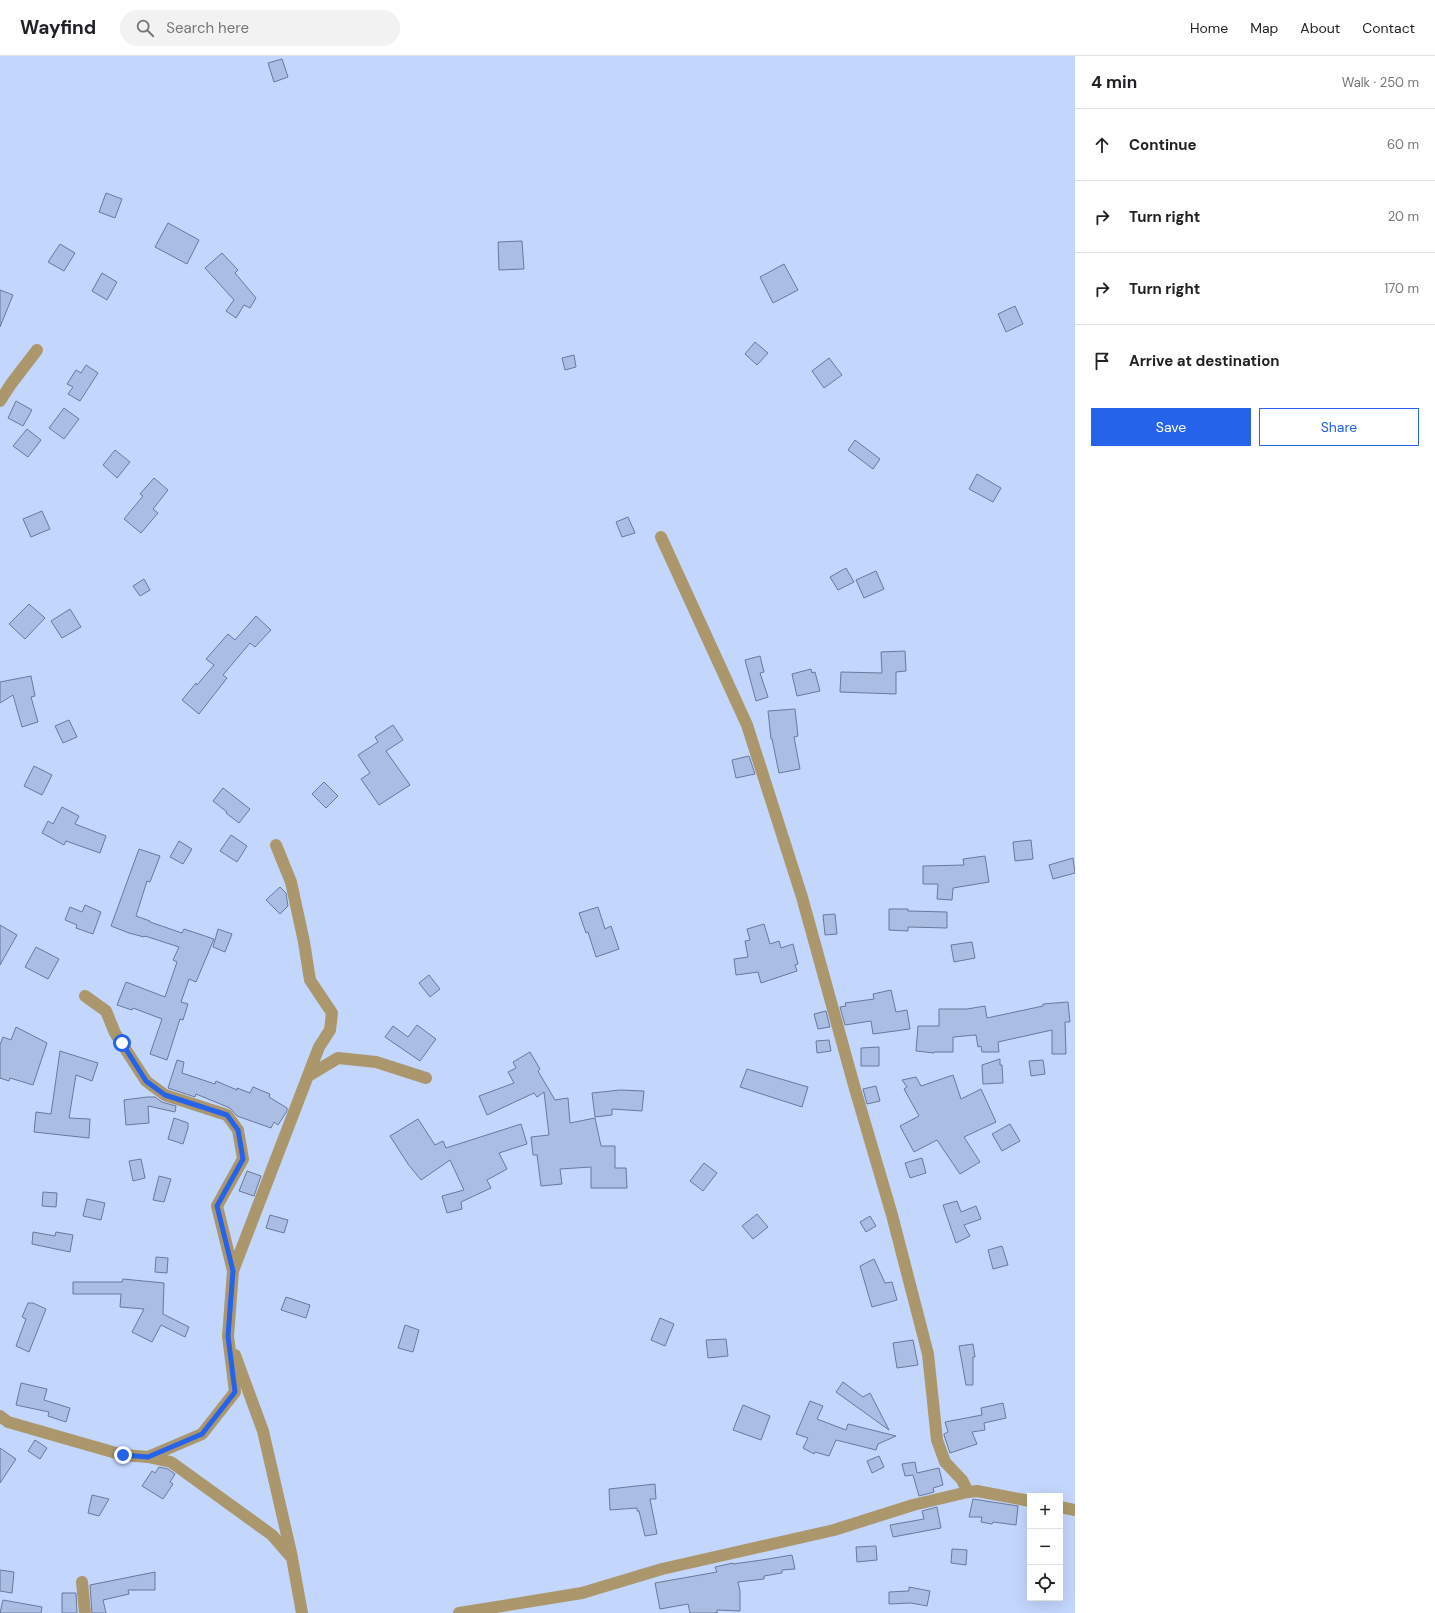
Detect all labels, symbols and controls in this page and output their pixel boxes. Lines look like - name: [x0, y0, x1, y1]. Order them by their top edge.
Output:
- search box: [120, 10, 400, 46]
- text: Wayfind: [20, 15, 96, 40]
- icon: search: [134, 17, 156, 39]
- text: Search here: [166, 18, 249, 38]
- text: Home: [1190, 19, 1228, 37]
- text: Map: [1250, 19, 1278, 37]
- text: About: [1300, 19, 1340, 37]
- text: Contact: [1362, 19, 1415, 37]
- text: 4 min: [1091, 71, 1137, 93]
- text: Walk · 250 m: [1342, 74, 1419, 91]
- icon: ahead: [1091, 134, 1113, 156]
- text: Continue: [1129, 135, 1197, 155]
- text: 60 m: [1387, 136, 1419, 153]
- icon: right: [1091, 206, 1113, 228]
- text: Turn right: [1129, 207, 1200, 227]
- text: 20 m: [1388, 208, 1419, 225]
- icon: right: [1091, 278, 1113, 300]
- text: Turn right: [1129, 279, 1200, 299]
- text: 170 m: [1384, 280, 1419, 297]
- icon: arrive: [1091, 350, 1113, 372]
- text: Arrive at destination: [1129, 351, 1280, 371]
- button: Save: [1091, 408, 1251, 446]
- button: Share: [1259, 408, 1419, 446]
- route start: [113, 1034, 131, 1052]
- route end: [114, 1446, 132, 1464]
- map controls: [1027, 1493, 1063, 1601]
- button: +: [1027, 1493, 1063, 1529]
- button: −: [1027, 1529, 1063, 1565]
- button: locate: [1027, 1565, 1063, 1601]

